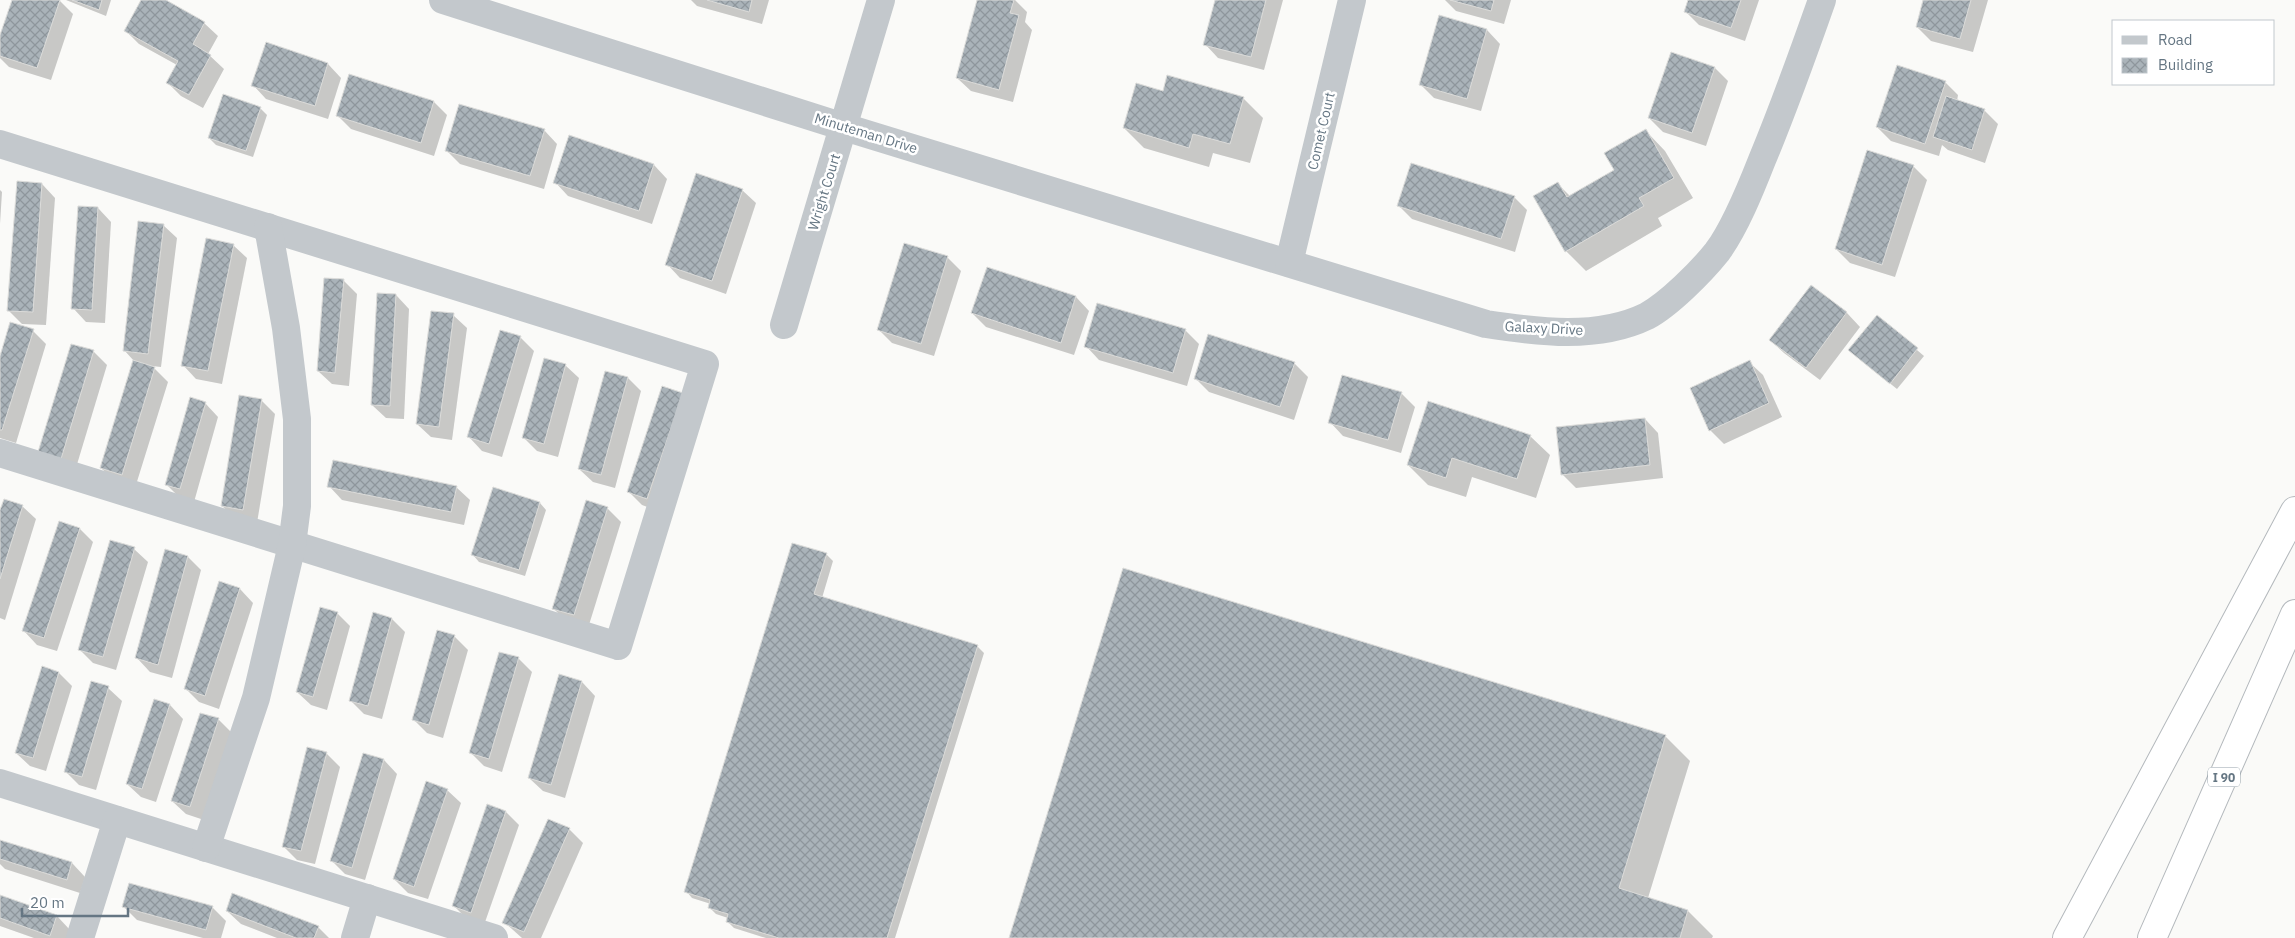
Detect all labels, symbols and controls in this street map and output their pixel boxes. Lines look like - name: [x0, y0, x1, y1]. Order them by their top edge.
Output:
- legend: [2112, 20, 2275, 85]
- text: Road: [2158, 30, 2193, 49]
- text: Building: [2158, 55, 2213, 74]
- street label: Comet Court: [1303, 90, 1339, 172]
- street label: Minuteman Drive: [812, 109, 920, 157]
- street label: Wright Court: [804, 151, 844, 232]
- street label: Galaxy Drive: [1504, 317, 1584, 339]
- road number: I 90: [2208, 768, 2240, 786]
- scale bar: [22, 886, 129, 918]
- text: 20 m: [30, 893, 65, 912]

